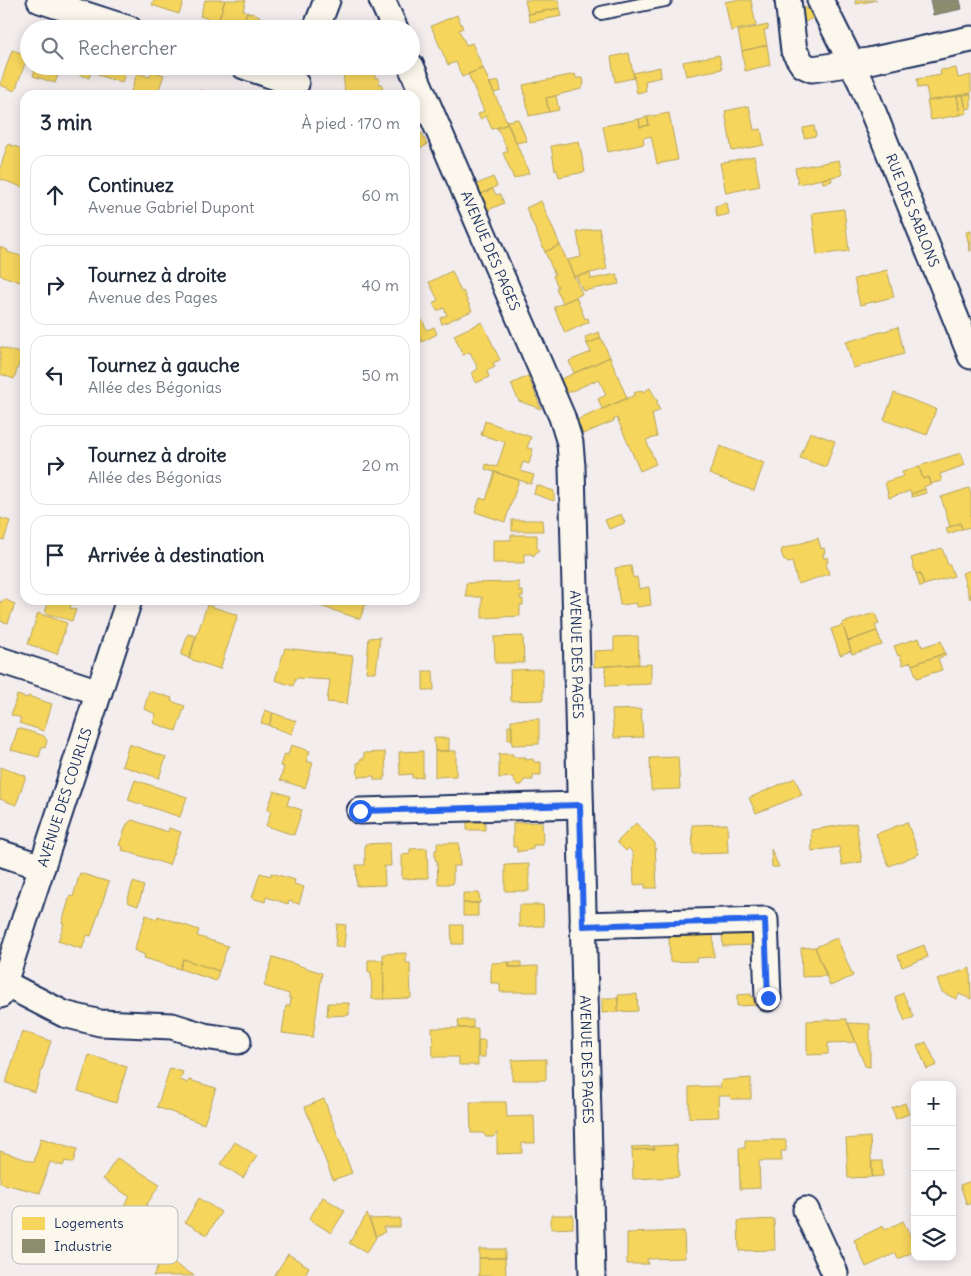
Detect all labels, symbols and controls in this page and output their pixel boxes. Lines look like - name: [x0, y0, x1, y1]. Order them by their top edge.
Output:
- search box: [20, 20, 420, 75]
- icon: search: [38, 34, 66, 62]
- text: Rechercher: [78, 36, 177, 60]
- text: 3 min: [40, 109, 92, 136]
- text: À pied · 170 m: [301, 113, 400, 133]
- street label: RUE DES SABLONS: [882, 151, 943, 270]
- text: Continuez: [88, 173, 174, 197]
- icon: ahead: [41, 181, 69, 209]
- text: 60 m: [361, 185, 399, 205]
- street label: AVENUE DES PAGES: [457, 188, 524, 313]
- text: Avenue Gabriel Dupont: [88, 197, 254, 217]
- text: Tournez à droite: [88, 263, 227, 287]
- icon: right: [41, 271, 69, 299]
- text: 40 m: [361, 275, 399, 295]
- text: Avenue des Pages: [88, 287, 218, 307]
- text: Tournez à gauche: [88, 353, 240, 377]
- icon: left: [41, 361, 69, 389]
- text: 50 m: [361, 365, 399, 385]
- text: Allée des Bégonias: [88, 377, 222, 397]
- text: Tournez à droite: [88, 443, 227, 467]
- icon: right: [41, 451, 69, 479]
- text: 20 m: [362, 455, 399, 475]
- text: Allée des Bégonias: [88, 467, 222, 487]
- icon: arrive: [41, 541, 69, 569]
- text: Arrivée à destination: [88, 543, 264, 567]
- street label: AVENUE DES PAGES: [566, 590, 587, 719]
- street label: AVENUE DES COURLIS: [33, 725, 96, 869]
- route start: [349, 800, 372, 823]
- route end: [757, 987, 780, 1010]
- street label: AVENUE DES PAGES: [576, 995, 597, 1124]
- map controls: [911, 1081, 956, 1261]
- button: +: [911, 1081, 956, 1126]
- button: −: [911, 1126, 956, 1171]
- button: locate: [911, 1171, 956, 1216]
- legend: [12, 1206, 178, 1264]
- text: Logements: [54, 1214, 124, 1232]
- button: layers: [911, 1216, 956, 1261]
- text: Industrie: [54, 1237, 112, 1255]

